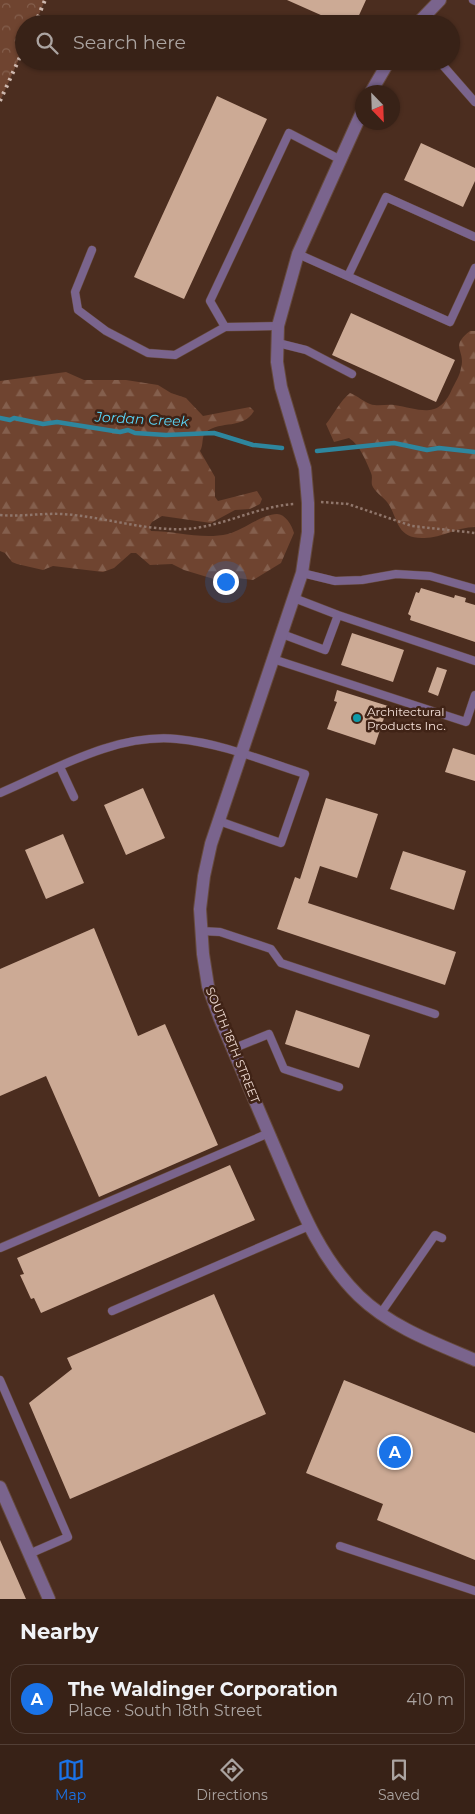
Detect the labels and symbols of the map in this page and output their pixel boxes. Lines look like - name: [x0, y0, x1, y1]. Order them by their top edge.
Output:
- north arrow: [355, 85, 400, 130]
- water label: Jordan Creek: [94, 408, 190, 430]
- your location: [213, 569, 239, 595]
- place label: Architectural Products Inc.: [367, 704, 446, 733]
- marker: Architectural Products Inc.: [351, 712, 363, 724]
- street label: SOUTH 18TH STREET: [203, 985, 263, 1105]
- pin: A: [379, 1433, 411, 1471]

